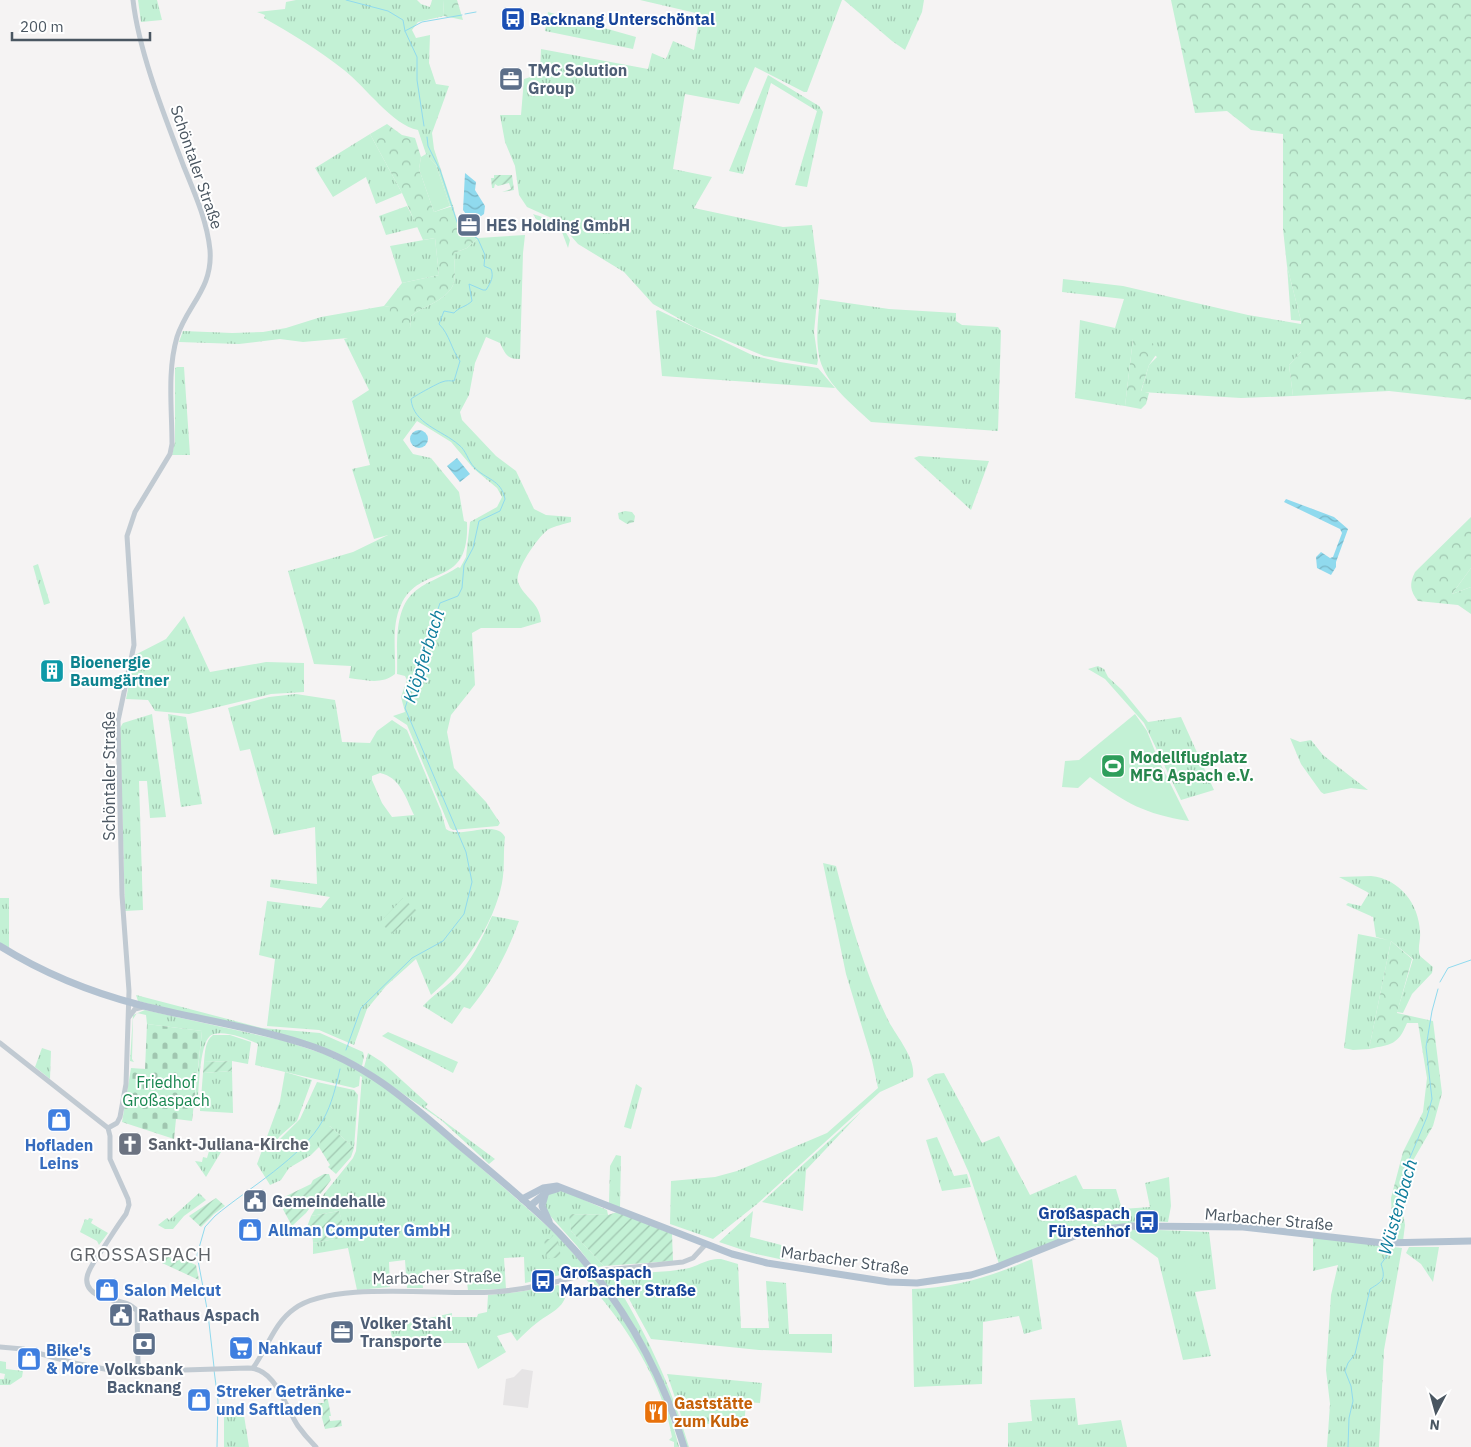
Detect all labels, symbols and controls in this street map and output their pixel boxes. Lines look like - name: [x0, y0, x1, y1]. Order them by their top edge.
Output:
- bus stop icon: Backnang Unterschöntal: [500, 6, 526, 32]
- place label: Backnang Unterschöntal: [530, 9, 715, 29]
- scale bar: [12, 10, 150, 42]
- text: 200 m: [20, 17, 64, 36]
- place label: TMC Solution Group: [528, 60, 627, 98]
- office icon: TMC Solution Group: [498, 66, 524, 92]
- street label: Schöntaler Straße: [166, 102, 228, 232]
- office icon: HES Holding GmbH: [456, 212, 482, 238]
- place label: HES Holding GmbH: [486, 215, 630, 235]
- water label: Klöpferbach: [398, 606, 449, 705]
- place label: Bioenergie Baumgärtner: [70, 652, 170, 690]
- building icon: Bioenergie Baumgärtner: [39, 658, 65, 684]
- street label: Schöntaler Straße: [99, 711, 119, 841]
- place label: Modellflugplatz MFG Aspach e.V.: [1130, 747, 1254, 785]
- sports icon: Modellflugplatz MFG Aspach e.V.: [1100, 753, 1126, 779]
- park label: Friedhof Großaspach: [122, 1072, 210, 1110]
- shop icon: Hofladen Leins: [46, 1107, 72, 1133]
- church icon: Sankt-Juliana-Kirche: [117, 1131, 143, 1157]
- place label: Sankt-Juliana-Kirche: [148, 1134, 309, 1154]
- place label: Hofladen Leins: [25, 1135, 93, 1173]
- water label: Wüstenbach: [1373, 1156, 1422, 1257]
- public building icon: Gemeindehalle: [242, 1188, 268, 1214]
- place label: Gemeindehalle: [272, 1191, 386, 1211]
- place label: Großaspach Fürstenhof: [1038, 1203, 1130, 1241]
- street label: Marbacher Straße: [1204, 1203, 1334, 1235]
- bus stop icon: Großaspach Fürstenhof: [1134, 1209, 1160, 1235]
- shop icon: Allman Computer GmbH: [237, 1217, 263, 1243]
- place label: Allman Computer GmbH: [268, 1220, 451, 1240]
- street label: Marbacher Straße: [780, 1241, 911, 1279]
- district label: GROSSASPACH: [70, 1242, 212, 1266]
- place label: Großaspach Marbacher Straße: [560, 1262, 696, 1300]
- street label: Marbacher Straße: [372, 1266, 502, 1288]
- bus stop icon: Großaspach Marbacher Straße: [530, 1268, 556, 1294]
- shop icon: Salon Melcut: [94, 1277, 120, 1303]
- place label: Salon Melcut: [124, 1280, 221, 1300]
- public building icon: Rathaus Aspach: [108, 1302, 134, 1328]
- place label: Rathaus Aspach: [138, 1305, 259, 1325]
- place label: Volker Stahl Transporte: [360, 1313, 451, 1351]
- office icon: Volker Stahl Transporte: [329, 1319, 355, 1345]
- bank icon: Volksbank Backnang: [131, 1331, 157, 1357]
- supermarket icon: Nahkauf: [228, 1335, 254, 1361]
- place label: Nahkauf: [258, 1338, 322, 1358]
- place label: Bike's & More: [46, 1340, 99, 1378]
- shop icon: Bike's & More: [16, 1346, 42, 1372]
- place label: Volksbank Backnang: [105, 1359, 184, 1397]
- place label: Streker Getränke- und Saftladen: [216, 1381, 351, 1419]
- shop icon: Streker Getränke- und Saftladen: [186, 1387, 212, 1413]
- north arrow: [1411, 1387, 1461, 1437]
- place label: Gaststätte zum Kube: [674, 1393, 753, 1431]
- restaurant icon: Gaststätte zum Kube: [643, 1399, 669, 1425]
- text: N: [1429, 1415, 1441, 1434]

